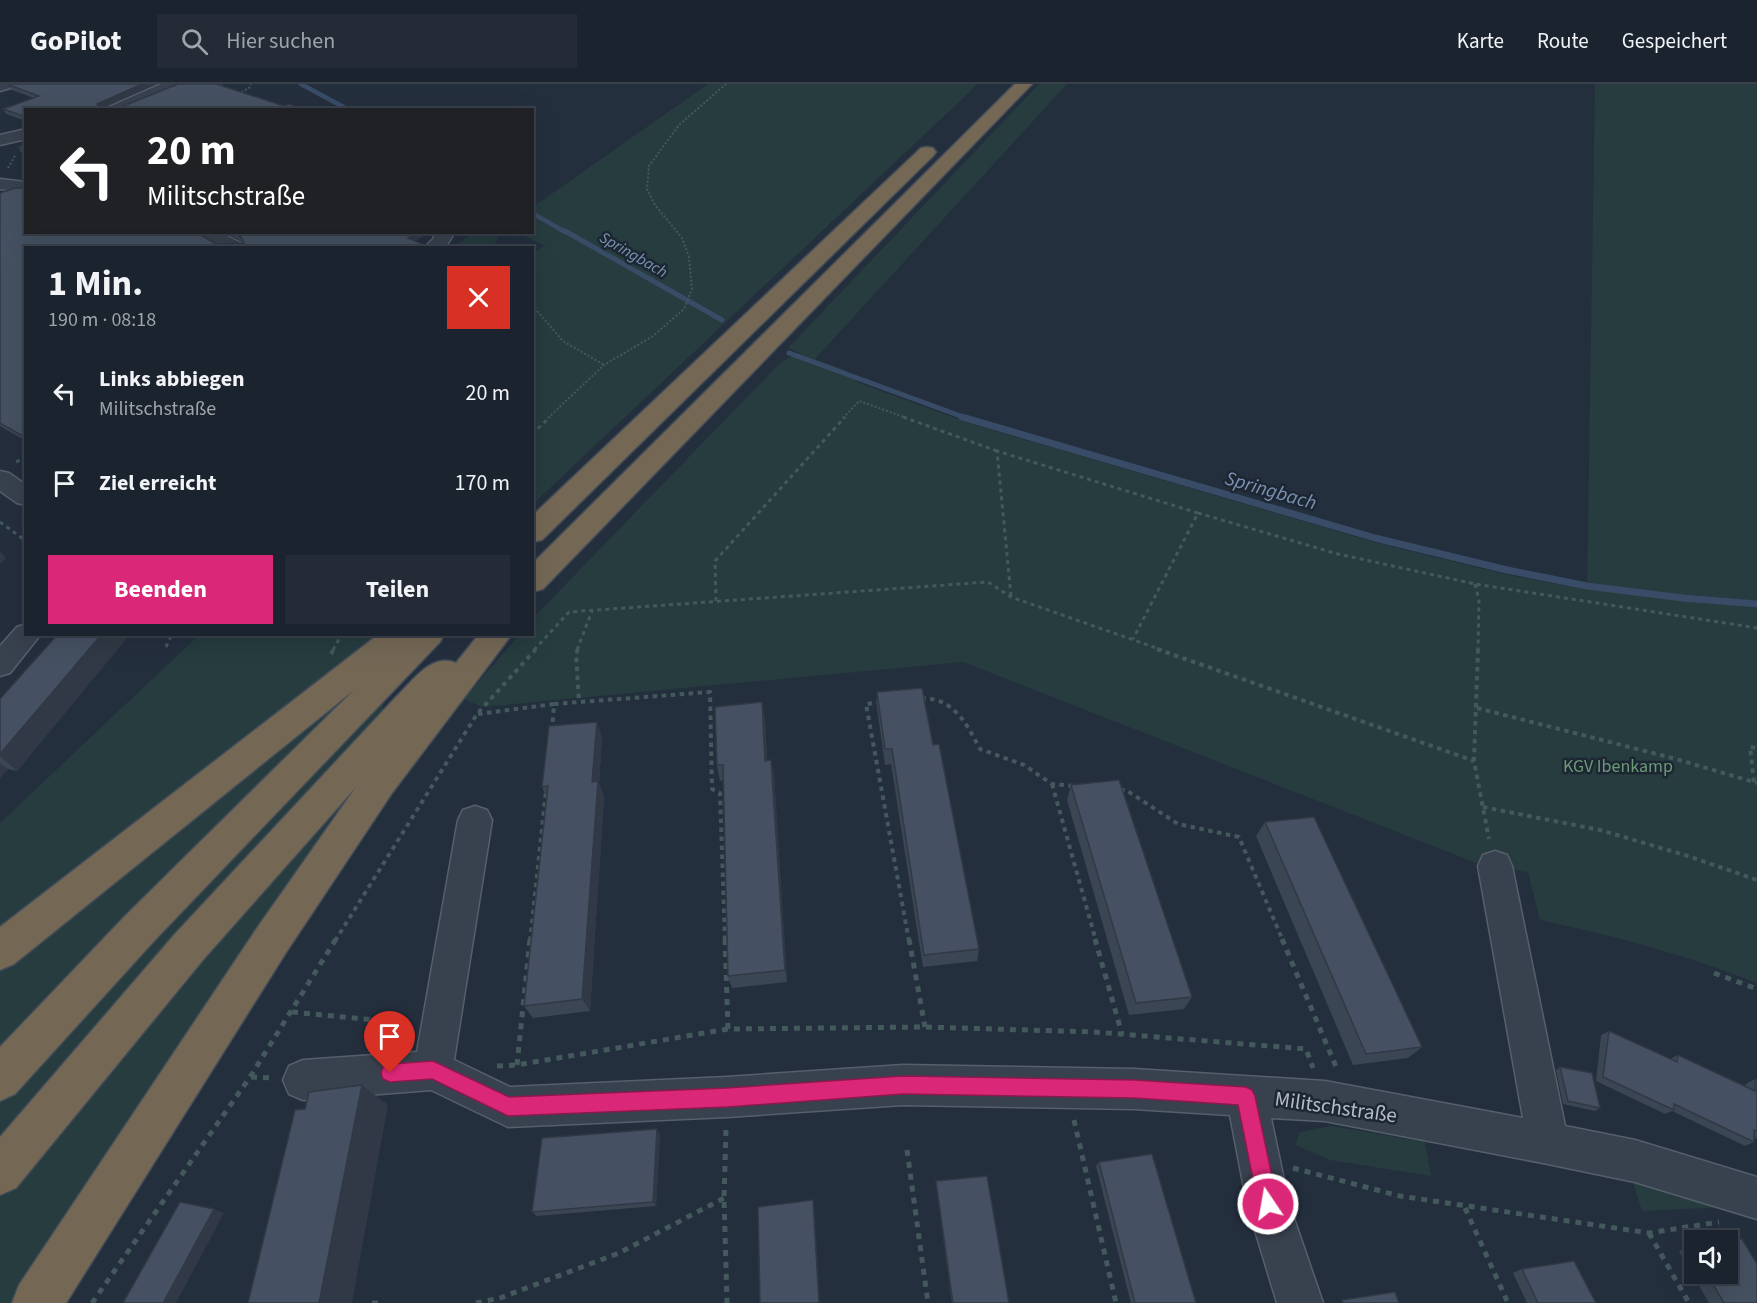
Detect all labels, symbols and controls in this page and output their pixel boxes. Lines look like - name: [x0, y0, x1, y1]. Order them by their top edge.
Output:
- search box: [157, 14, 577, 68]
- text: GoPilot: [30, 21, 121, 61]
- icon: search: [178, 25, 211, 58]
- text: Hier suchen: [226, 25, 335, 57]
- text: Karte: [1457, 26, 1504, 56]
- text: Route: [1537, 26, 1589, 56]
- text: Gespeichert: [1622, 26, 1727, 56]
- text: 20 m: [147, 121, 236, 181]
- icon: left: [48, 132, 126, 210]
- text: Militschstraße: [147, 177, 305, 216]
- water label: Springbach: [595, 227, 672, 283]
- text: 1 Min.: [48, 258, 143, 309]
- button: close: [447, 266, 510, 329]
- text: 190 m · 08:18: [48, 306, 156, 334]
- text: Links abbiegen: [99, 363, 245, 395]
- icon: left: [48, 377, 81, 410]
- text: 20 m: [465, 377, 510, 409]
- text: Militschstraße: [99, 395, 216, 423]
- water label: Springbach: [1222, 465, 1320, 517]
- icon: arrive: [48, 467, 81, 500]
- text: Ziel erreicht: [99, 467, 217, 499]
- text: 170 m: [455, 467, 510, 499]
- button: Beenden: [48, 555, 273, 624]
- button: Teilen: [285, 555, 510, 624]
- park label: KGV Ibenkamp: [1563, 754, 1673, 779]
- pin: [364, 1011, 415, 1073]
- icon: arrive: [373, 1020, 406, 1053]
- street label: Militschstraße: [1273, 1084, 1399, 1130]
- position arrow: [1236, 1172, 1300, 1236]
- map controls: [1684, 1230, 1738, 1284]
- button: sound: [1684, 1230, 1738, 1284]

